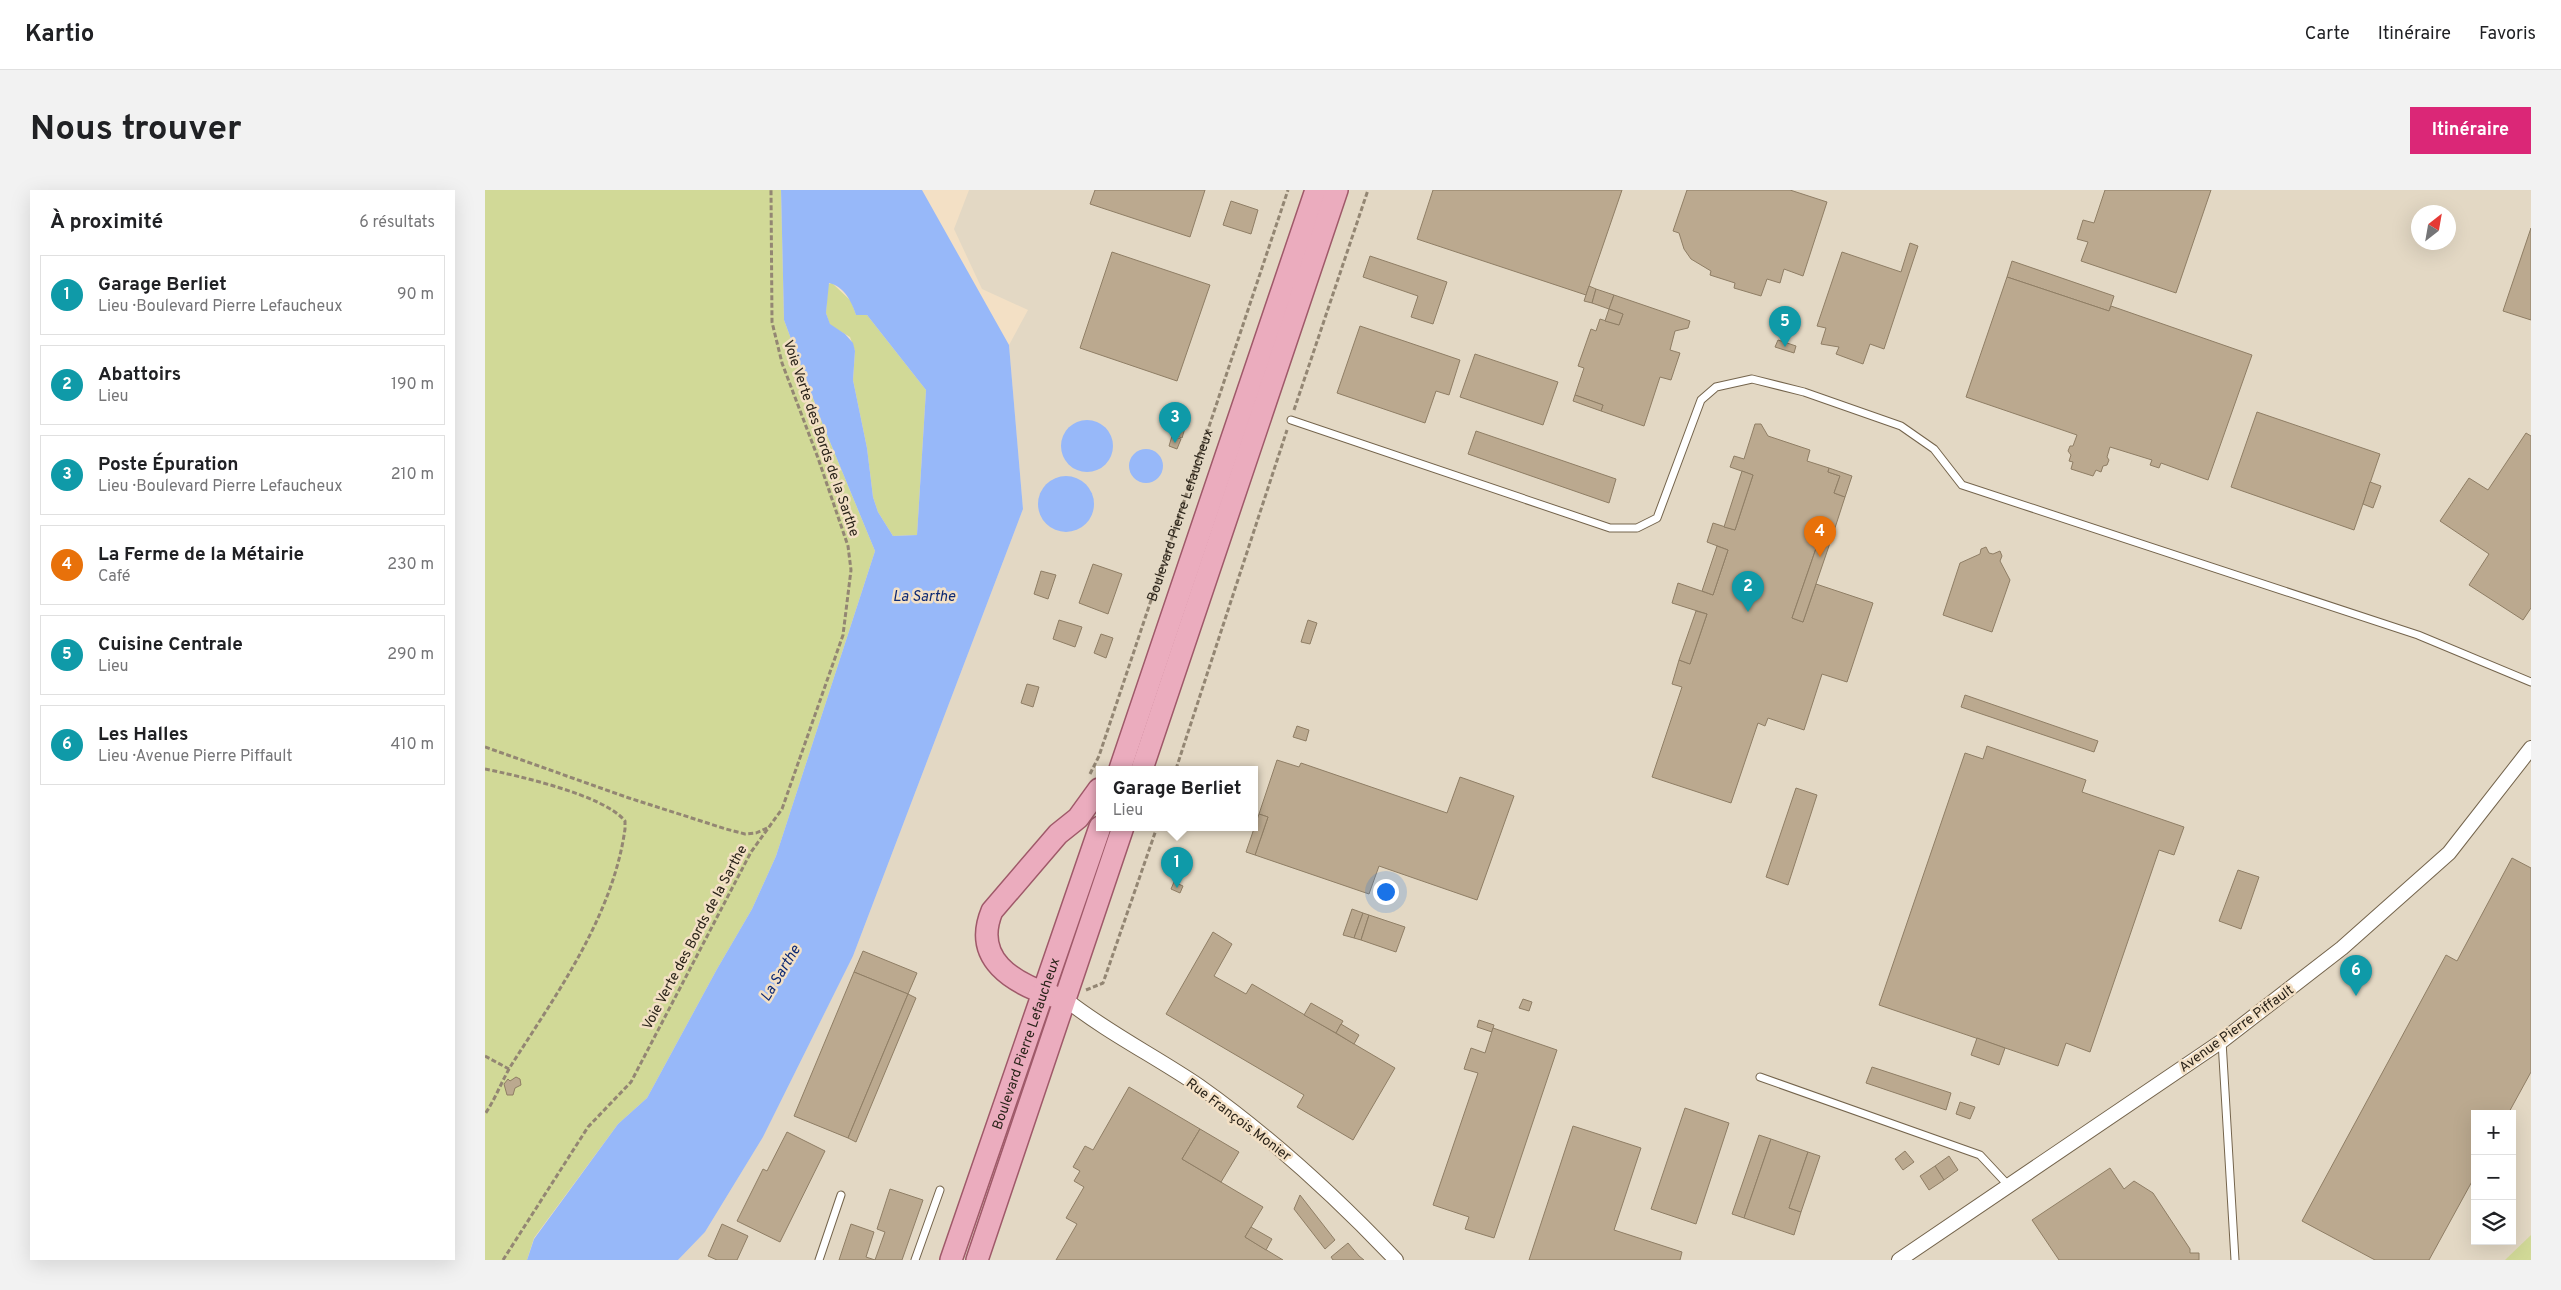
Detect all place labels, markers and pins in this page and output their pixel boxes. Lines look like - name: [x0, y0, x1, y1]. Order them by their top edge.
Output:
- pin: 5: [1769, 306, 1801, 347]
- pin: 3: [1159, 402, 1191, 443]
- pin: 4: [1804, 516, 1836, 557]
- pin: 2: [1732, 571, 1764, 612]
- pin: 1: [1161, 847, 1193, 888]
- pin: 6: [2340, 955, 2372, 996]

